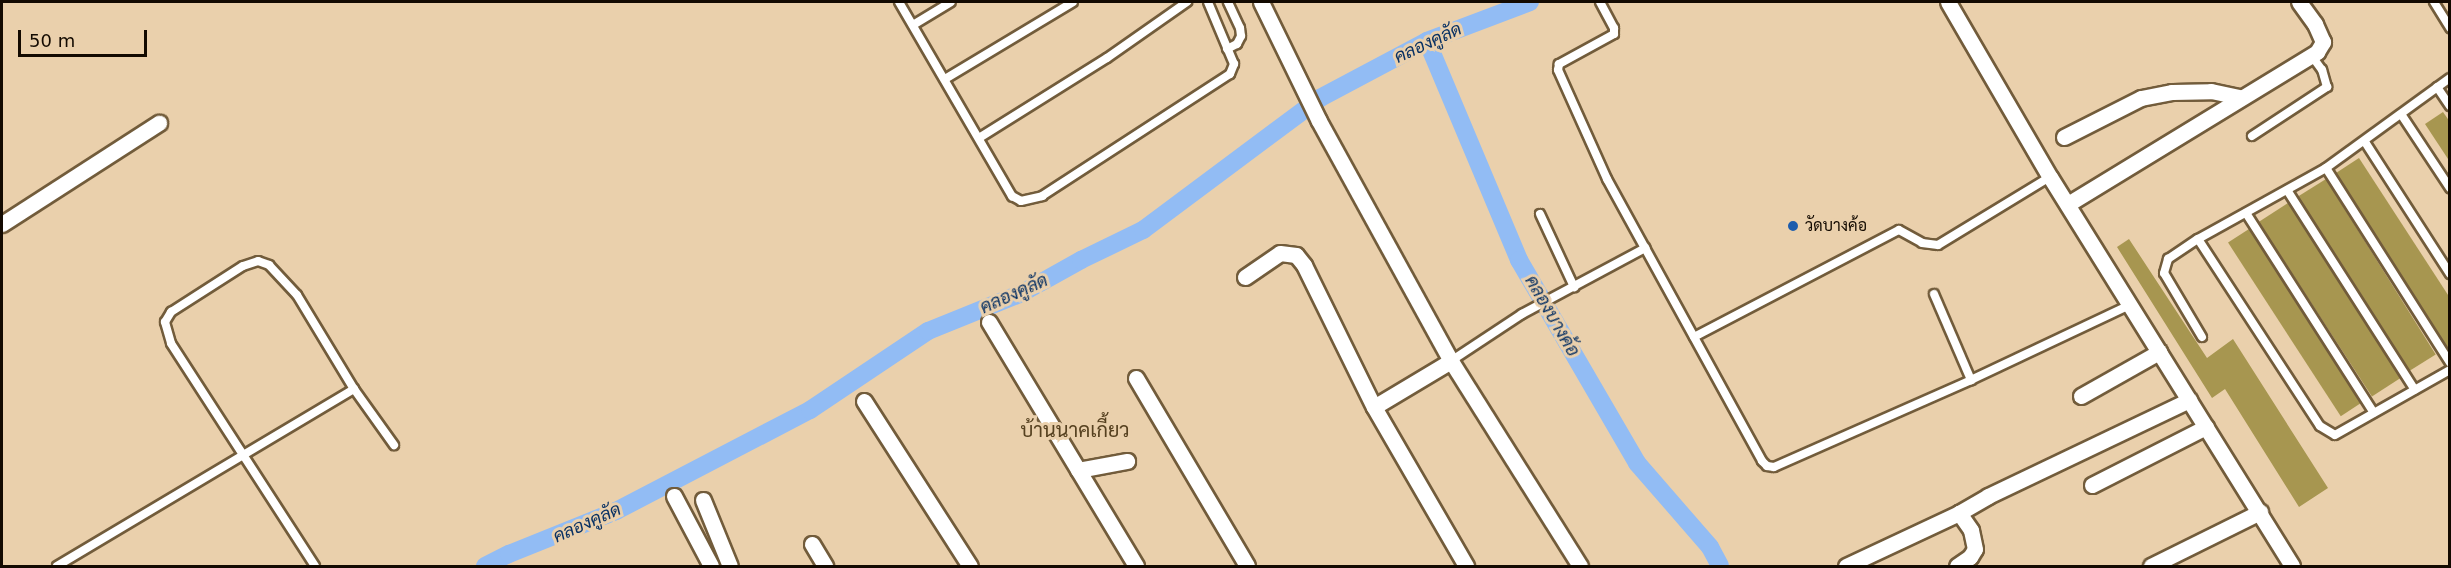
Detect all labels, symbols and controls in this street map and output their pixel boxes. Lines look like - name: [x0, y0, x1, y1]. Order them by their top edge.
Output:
- scale bar: [21, 18, 150, 56]
- water label: คลองคูลัด: [1391, 18, 1465, 68]
- text: 50 m: [29, 30, 75, 51]
- place label: วัดบางค้อ: [1805, 216, 1867, 236]
- marker: วัดบางค้อ: [1786, 219, 1800, 233]
- water label: คลองคูลัด: [977, 269, 1051, 319]
- water label: คลองบางค้อ: [1520, 272, 1584, 360]
- district label: บ้านนาคเกี้ยว: [1020, 418, 1130, 442]
- water label: คลองคูลัด: [550, 498, 624, 548]

